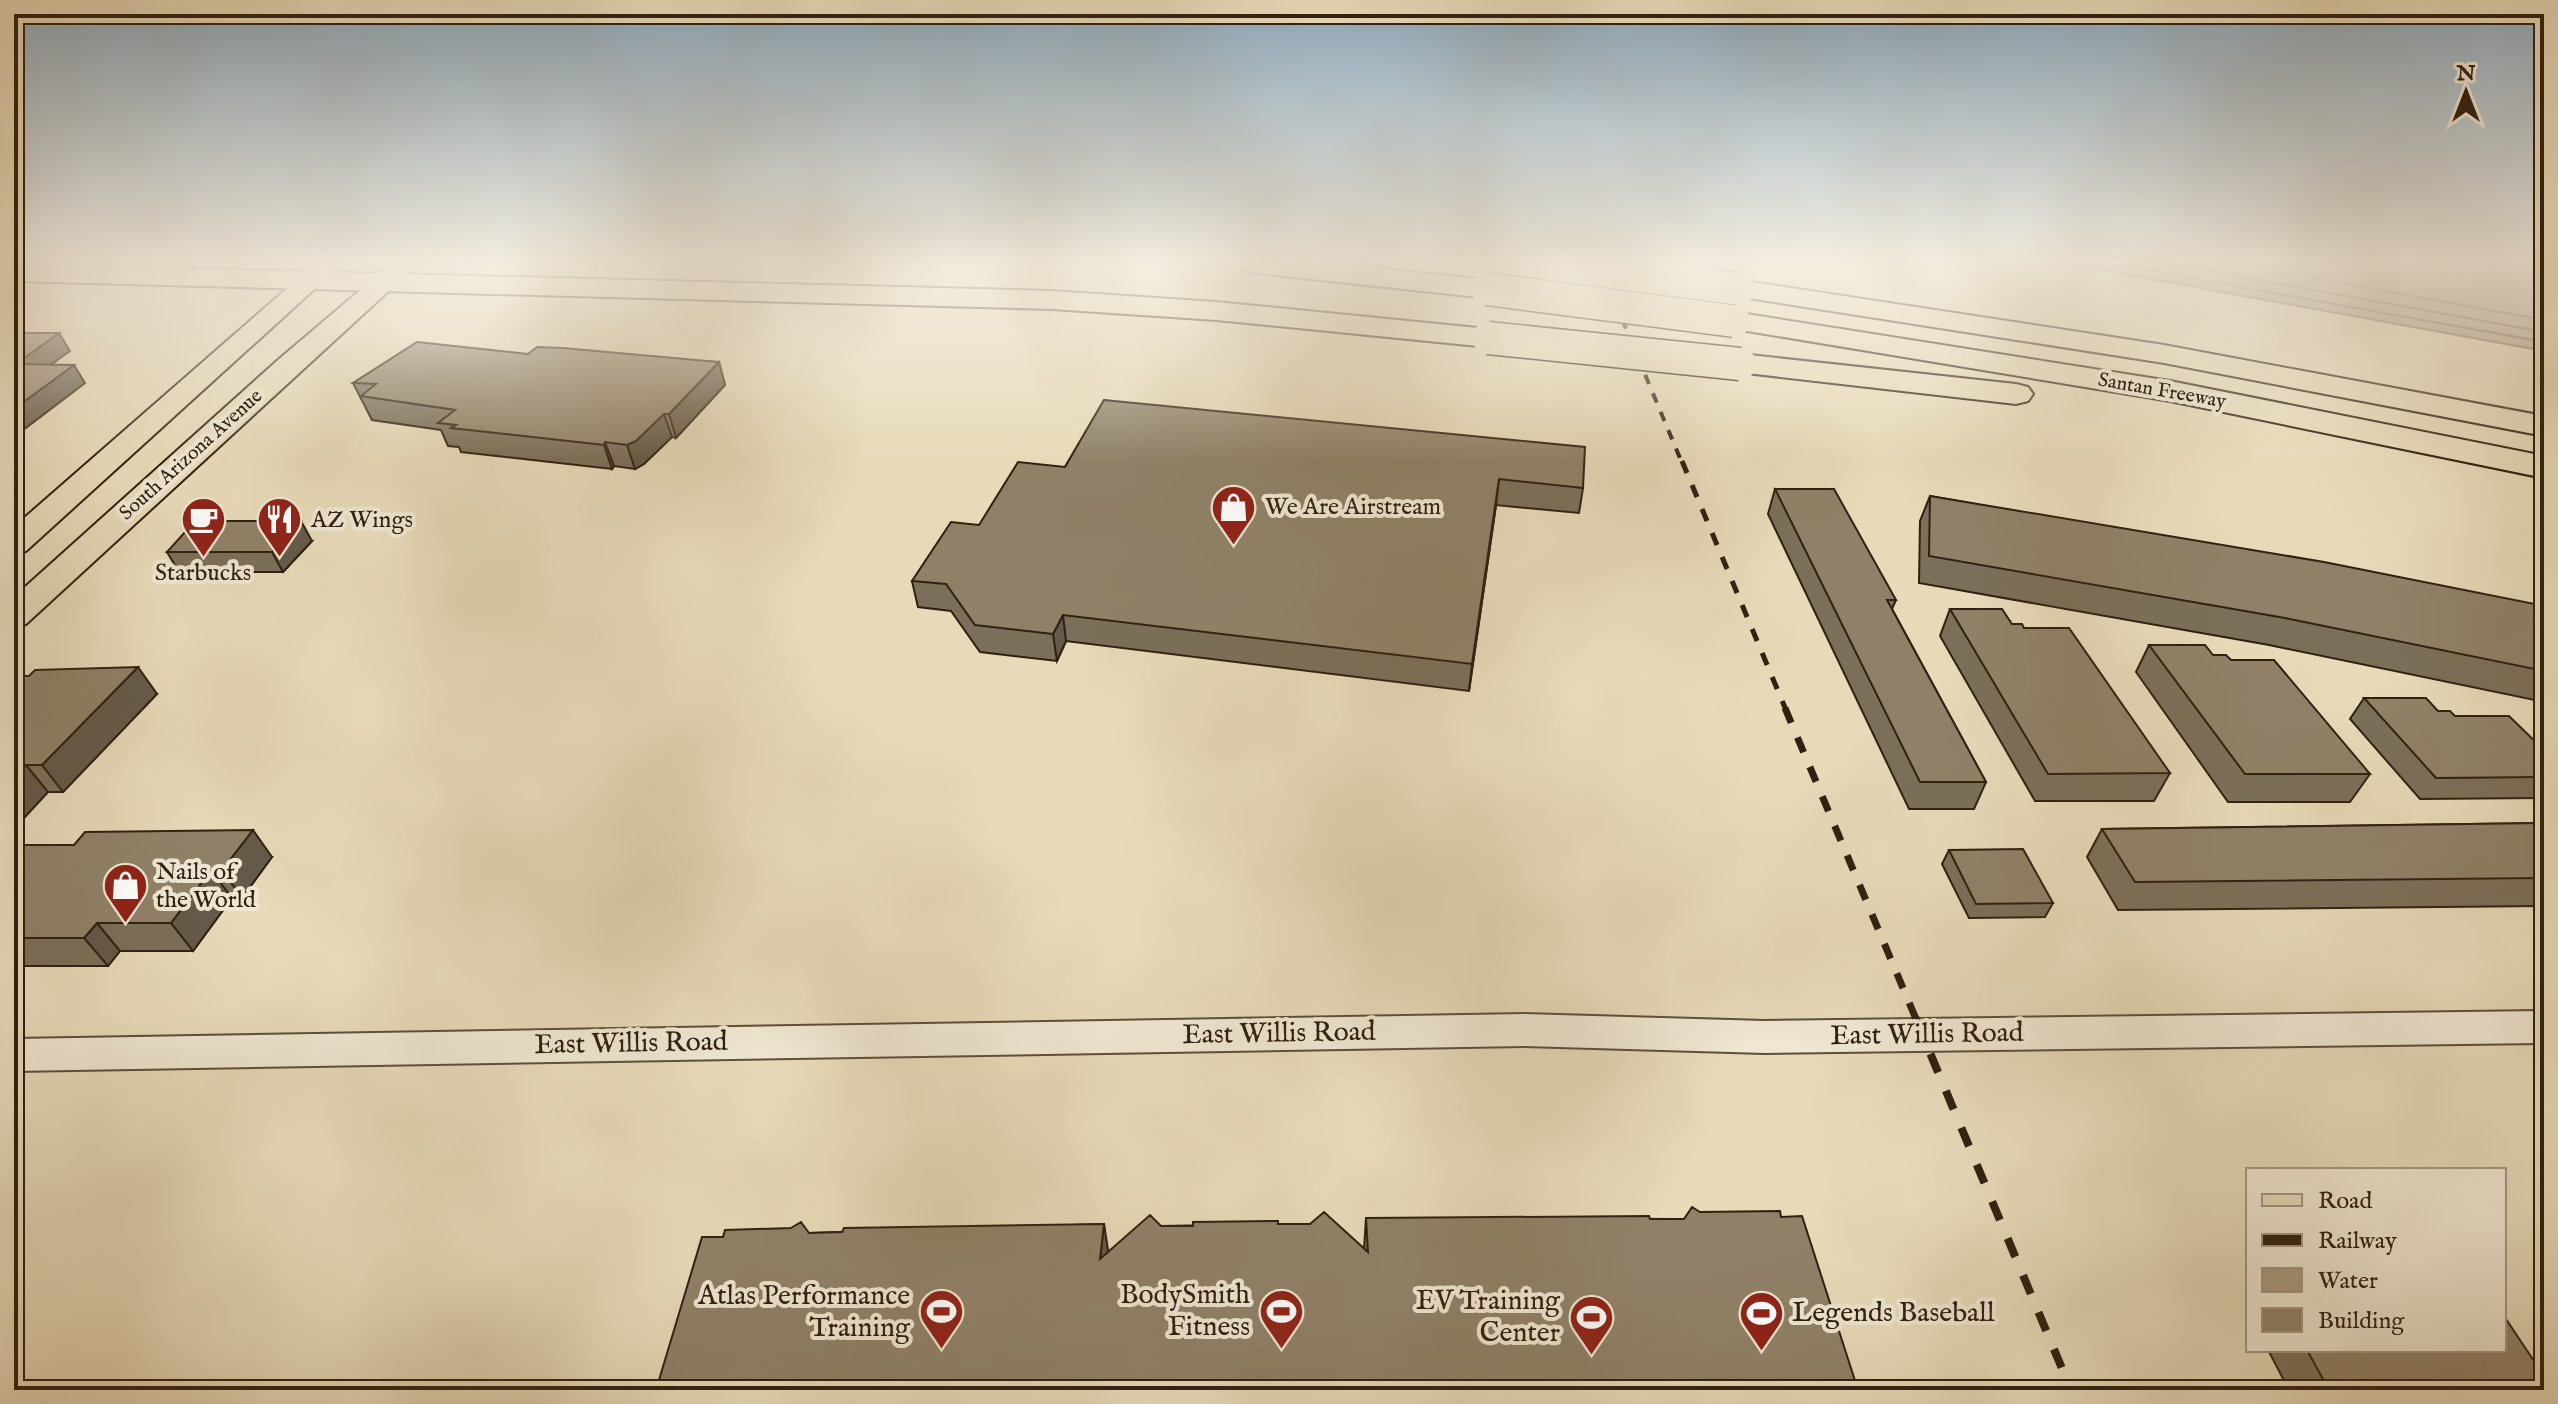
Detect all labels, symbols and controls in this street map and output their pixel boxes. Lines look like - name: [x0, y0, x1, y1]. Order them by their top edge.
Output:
- north arrow: [2426, 52, 2506, 132]
- text: N: [2455, 60, 2476, 88]
- street label: Santan Freeway: [2096, 367, 2228, 415]
- street label: South Arizona Avenue: [114, 384, 268, 526]
- shop icon: We Are Airstream: [1210, 483, 1258, 546]
- place label: We Are Airstream: [1265, 492, 1441, 523]
- cafe icon: Starbucks: [179, 495, 227, 558]
- restaurant icon: AZ Wings: [256, 496, 304, 559]
- place label: AZ Wings: [310, 505, 413, 536]
- place label: Starbucks: [155, 558, 251, 589]
- place label: Nails of the World: [156, 857, 256, 916]
- shop icon: Nails of the World: [101, 862, 149, 925]
- street label: East Willis Road: [1182, 1015, 1376, 1053]
- street label: East Willis Road: [1830, 1016, 2024, 1054]
- street label: East Willis Road: [534, 1025, 728, 1063]
- legend: [2246, 1168, 2506, 1352]
- text: Road: [2318, 1186, 2372, 1217]
- text: Railway: [2318, 1226, 2397, 1257]
- text: Water: [2318, 1266, 2378, 1297]
- place label: BodySmith Fitness: [1120, 1278, 1250, 1345]
- place label: Atlas Performance Training: [697, 1279, 911, 1346]
- place label: EV Training Center: [1416, 1284, 1561, 1351]
- sports icon: BodySmith Fitness: [1257, 1287, 1305, 1350]
- sports icon: Atlas Performance Training: [917, 1288, 965, 1351]
- sports icon: Legends Baseball: [1737, 1289, 1785, 1352]
- sports icon: EV Training Center: [1567, 1293, 1615, 1356]
- place label: Legends Baseball: [1792, 1296, 1995, 1331]
- text: Building: [2318, 1306, 2405, 1337]

